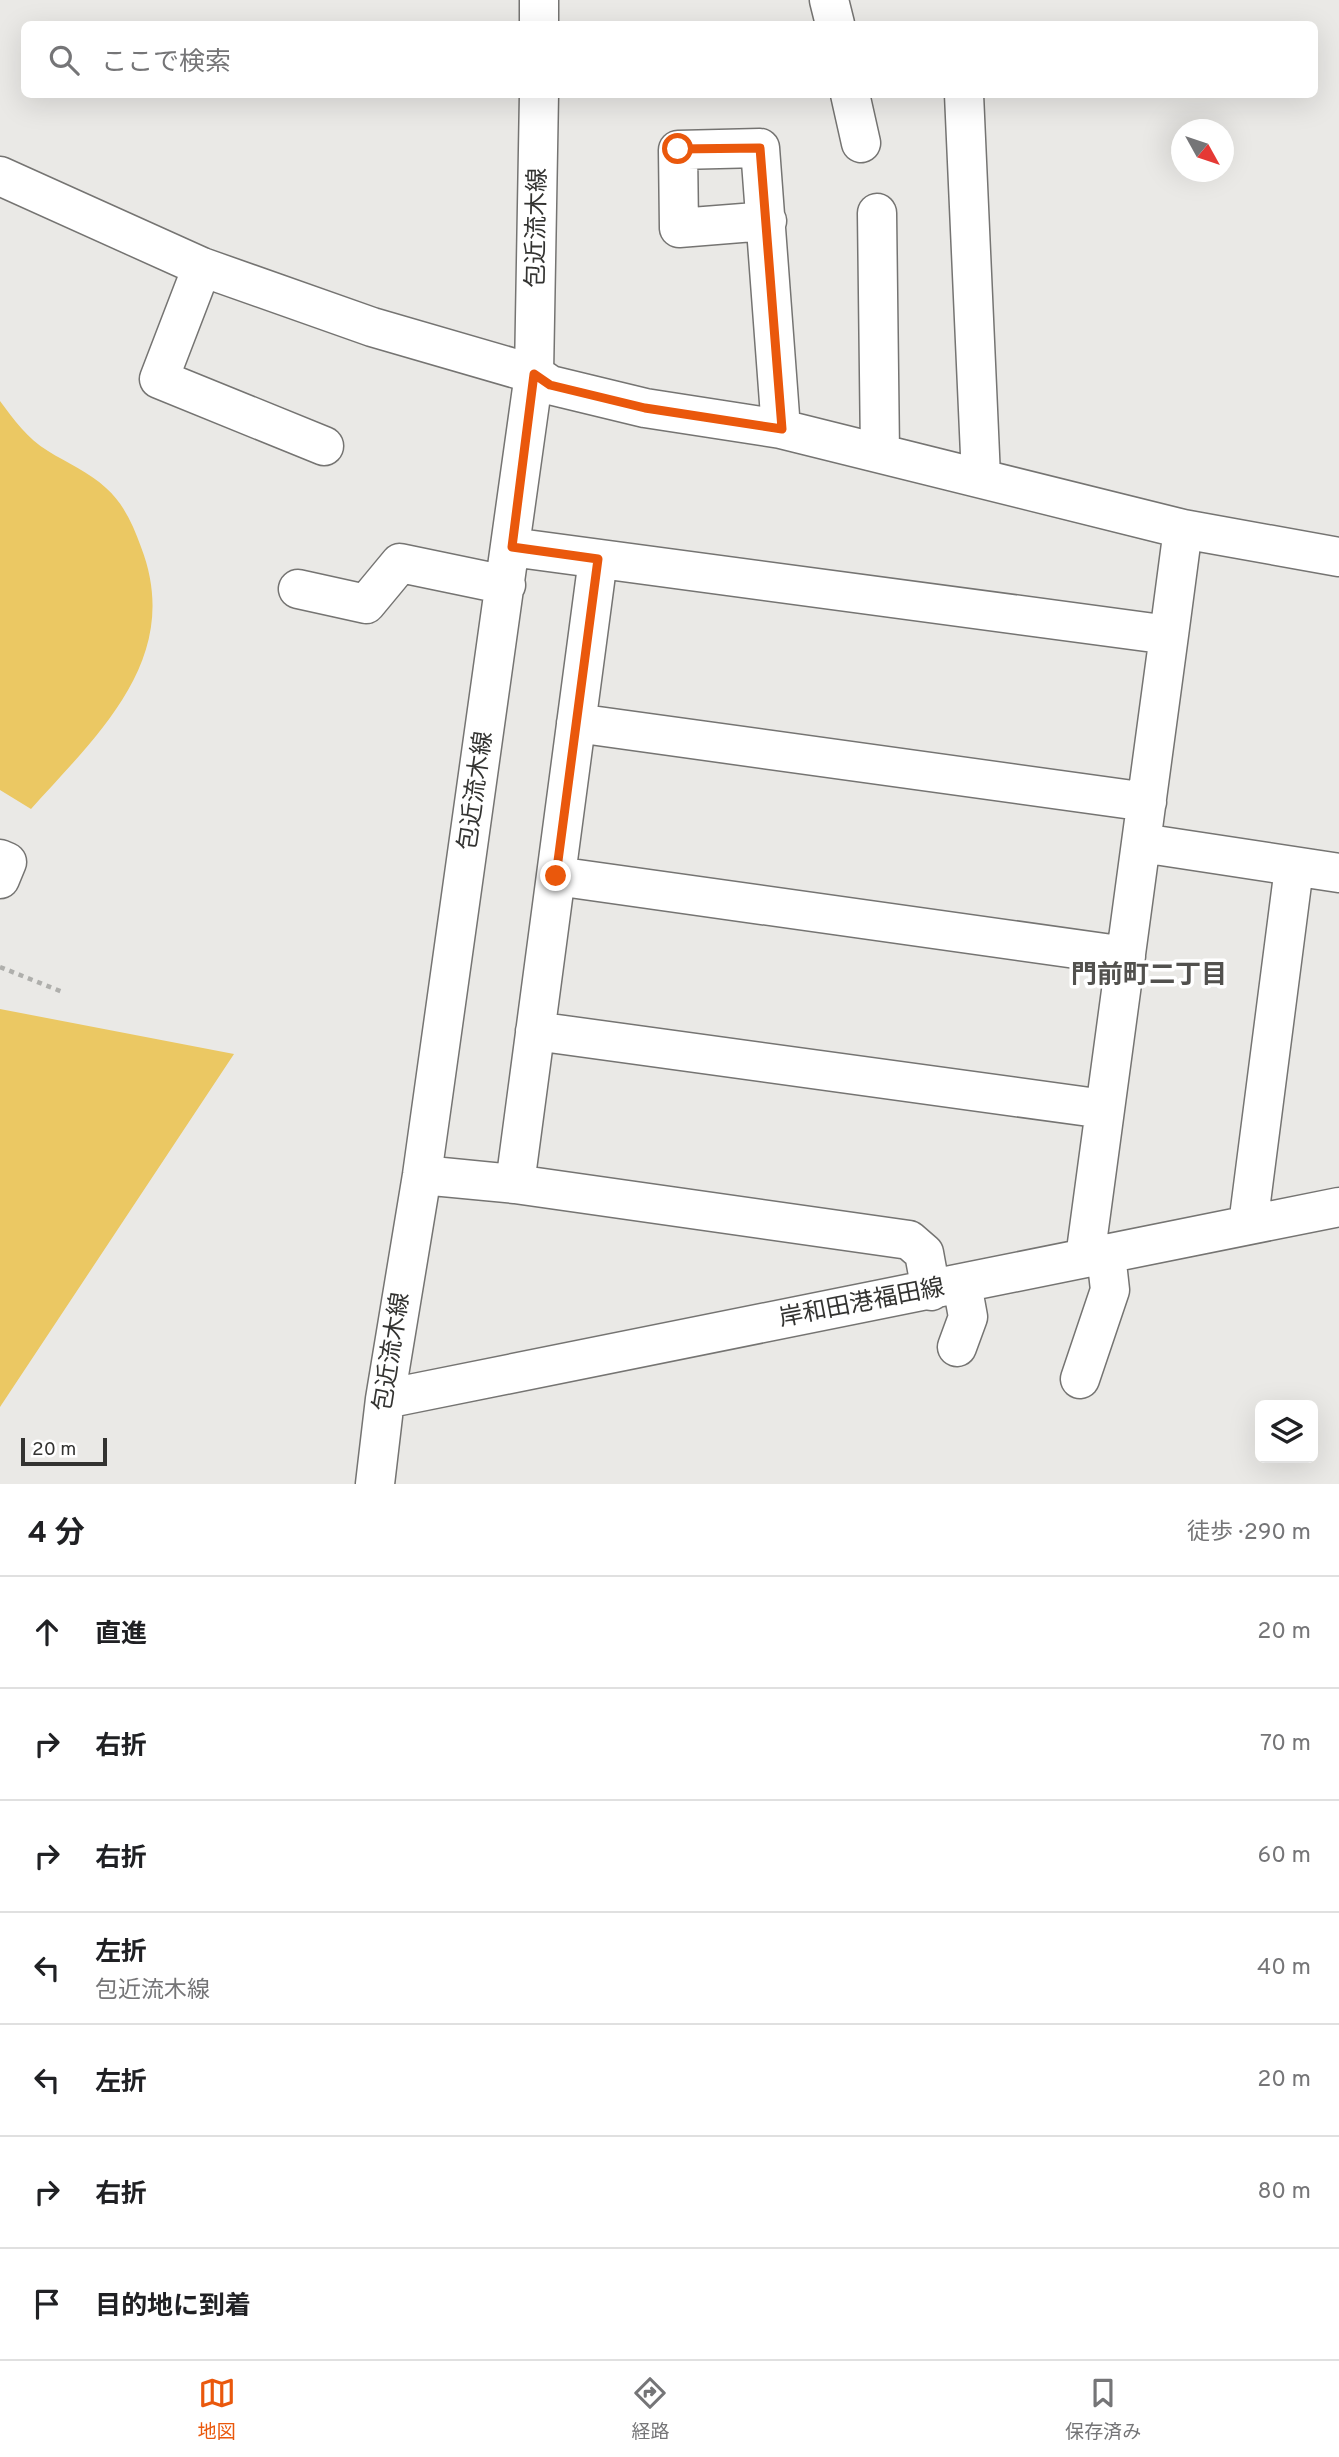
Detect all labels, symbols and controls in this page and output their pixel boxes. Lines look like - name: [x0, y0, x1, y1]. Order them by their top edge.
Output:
- search box: [21, 21, 1318, 98]
- icon: search: [45, 41, 83, 79]
- text: ここで検索: [101, 47, 231, 80]
- north arrow: [1171, 119, 1234, 182]
- route start: [662, 133, 693, 164]
- street label: 包近流木線: [522, 168, 554, 288]
- street label: 包近流木線: [454, 729, 500, 853]
- route end: [540, 860, 571, 891]
- district label: 門前町二丁目: [1071, 960, 1227, 993]
- street label: 岸和田港福田線: [777, 1273, 947, 1335]
- street label: 包近流木線: [369, 1290, 417, 1414]
- map controls: [1255, 1400, 1318, 1463]
- button: layers: [1255, 1400, 1318, 1463]
- scale bar: [21, 1435, 107, 1467]
- text: 20 m: [32, 1438, 76, 1462]
- text: 4 分: [28, 1516, 85, 1553]
- text: 徒歩 · 290 m: [1187, 1519, 1311, 1548]
- icon: ahead: [28, 1613, 66, 1651]
- text: 20 m: [1257, 1618, 1311, 1647]
- text: 直進: [95, 1619, 147, 1652]
- icon: right: [28, 1725, 66, 1763]
- text: 70 m: [1260, 1730, 1311, 1759]
- text: 右折: [95, 1731, 147, 1764]
- icon: right: [28, 1837, 66, 1875]
- text: 60 m: [1258, 1842, 1311, 1871]
- text: 右折: [95, 1843, 147, 1876]
- text: 左折: [95, 1937, 147, 1970]
- icon: left: [28, 1949, 66, 1987]
- text: 40 m: [1257, 1954, 1311, 1983]
- text: 包近流木線: [95, 1977, 210, 2006]
- icon: left: [28, 2061, 66, 2099]
- text: 20 m: [1257, 2066, 1311, 2095]
- text: 左折: [95, 2067, 147, 2100]
- icon: right: [28, 2173, 66, 2211]
- text: 80 m: [1258, 2178, 1311, 2207]
- text: 右折: [95, 2179, 147, 2212]
- icon: arrive: [28, 2285, 66, 2323]
- text: 目的地に到着: [95, 2291, 251, 2324]
- tab: 地図: [198, 2374, 236, 2445]
- tab: 経路: [631, 2374, 669, 2445]
- tab: 保存済み: [1065, 2374, 1141, 2445]

